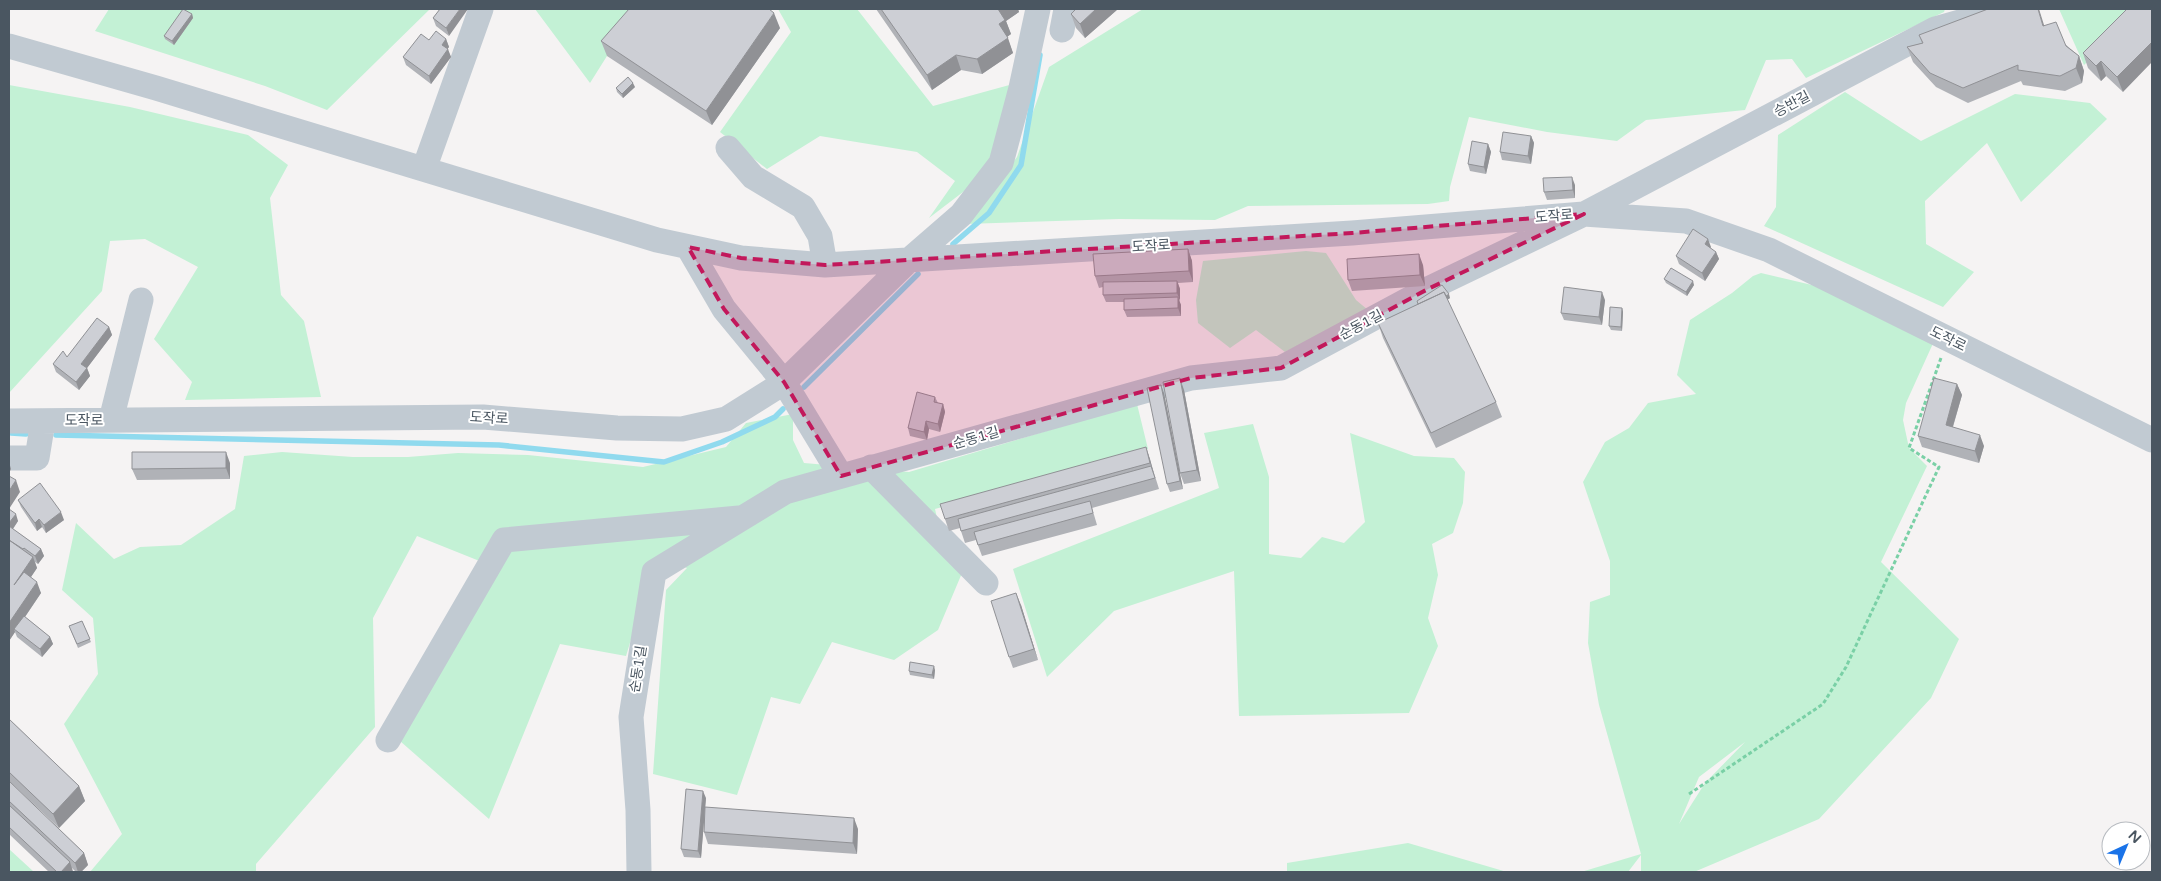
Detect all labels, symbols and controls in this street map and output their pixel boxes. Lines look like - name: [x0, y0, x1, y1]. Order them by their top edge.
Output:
- street label: 승반길: [1771, 87, 1813, 121]
- street label: 도작로: [1534, 206, 1574, 226]
- street label: 도작로: [1131, 236, 1171, 256]
- street label: 순동1길: [1336, 306, 1386, 344]
- street label: 도작로: [1927, 323, 1969, 355]
- street label: 도작로: [469, 409, 509, 428]
- street label: 도작로: [65, 412, 103, 429]
- street label: 순동1길: [951, 423, 1001, 453]
- street label: 순동1길: [626, 644, 650, 694]
- north arrow: [2101, 821, 2151, 871]
- text: N: [2125, 827, 2145, 847]

